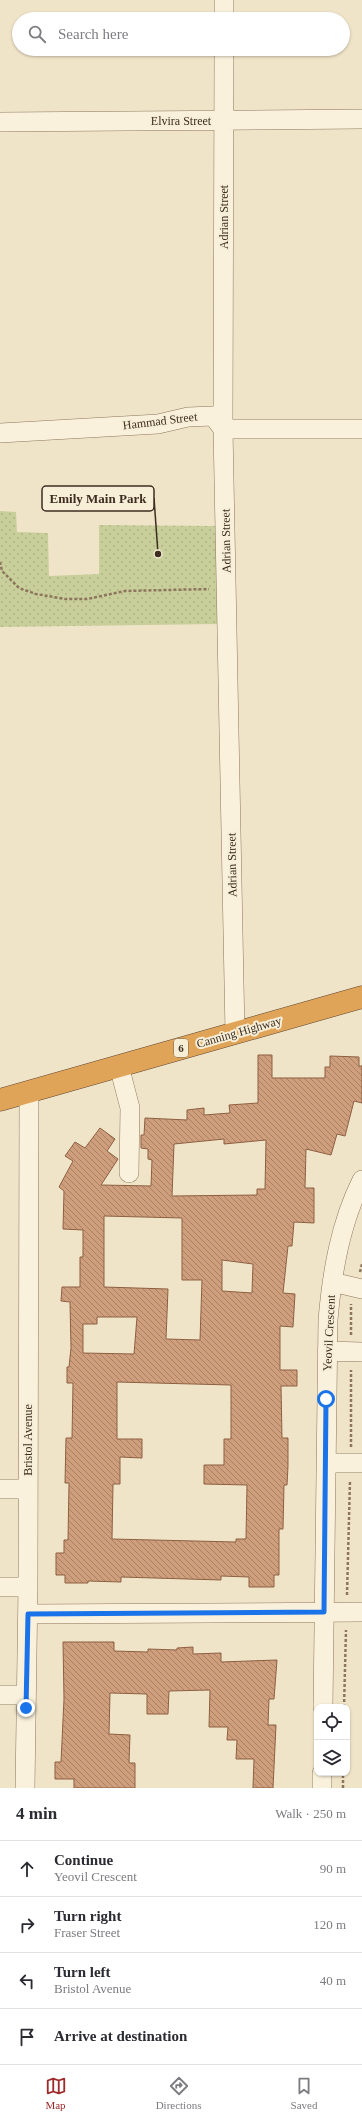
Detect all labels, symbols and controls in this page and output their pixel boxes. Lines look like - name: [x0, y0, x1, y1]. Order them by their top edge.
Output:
- search box: [12, 12, 350, 56]
- icon: search: [26, 23, 48, 45]
- text: Search here: [58, 26, 128, 42]
- street label: Elvira Street: [151, 114, 212, 128]
- street label: Adrian Street: [217, 184, 231, 249]
- street label: Hammad Street: [122, 409, 199, 433]
- callout: Emily Main Park: [42, 486, 154, 511]
- text: Emily Main Park: [50, 491, 147, 506]
- street label: Adrian Street: [218, 508, 234, 573]
- street label: Adrian Street: [224, 832, 240, 897]
- street label: Canning Highway: [195, 1013, 283, 1051]
- road number: 6: [174, 1039, 188, 1057]
- street label: Yeovil Crescent: [320, 1294, 338, 1372]
- route start: [317, 1390, 335, 1408]
- street label: Bristol Avenue: [21, 1404, 35, 1476]
- route end: [17, 1699, 35, 1717]
- map controls: [314, 1704, 350, 1776]
- button: locate: [314, 1704, 350, 1740]
- button: layers: [314, 1740, 350, 1776]
- text: 4 min: [16, 1804, 57, 1823]
- text: Walk · 250 m: [275, 1806, 346, 1821]
- text: Continue: [54, 1852, 113, 1868]
- icon: ahead: [16, 1858, 38, 1880]
- text: 90 m: [320, 1861, 346, 1876]
- text: Yeovil Crescent: [54, 1869, 137, 1884]
- text: Turn right: [54, 1908, 121, 1924]
- icon: right: [16, 1914, 38, 1936]
- text: 120 m: [313, 1917, 346, 1932]
- text: Fraser Street: [54, 1925, 120, 1940]
- text: Turn left: [54, 1964, 111, 1980]
- icon: left: [16, 1970, 38, 1992]
- text: 40 m: [320, 1973, 346, 1988]
- text: Bristol Avenue: [54, 1981, 131, 1996]
- icon: arrive: [16, 2026, 38, 2048]
- text: Arrive at destination: [54, 2028, 187, 2044]
- tab: Map: [45, 2075, 67, 2111]
- tab: Directions: [156, 2075, 201, 2111]
- tab: Saved: [291, 2075, 317, 2111]

